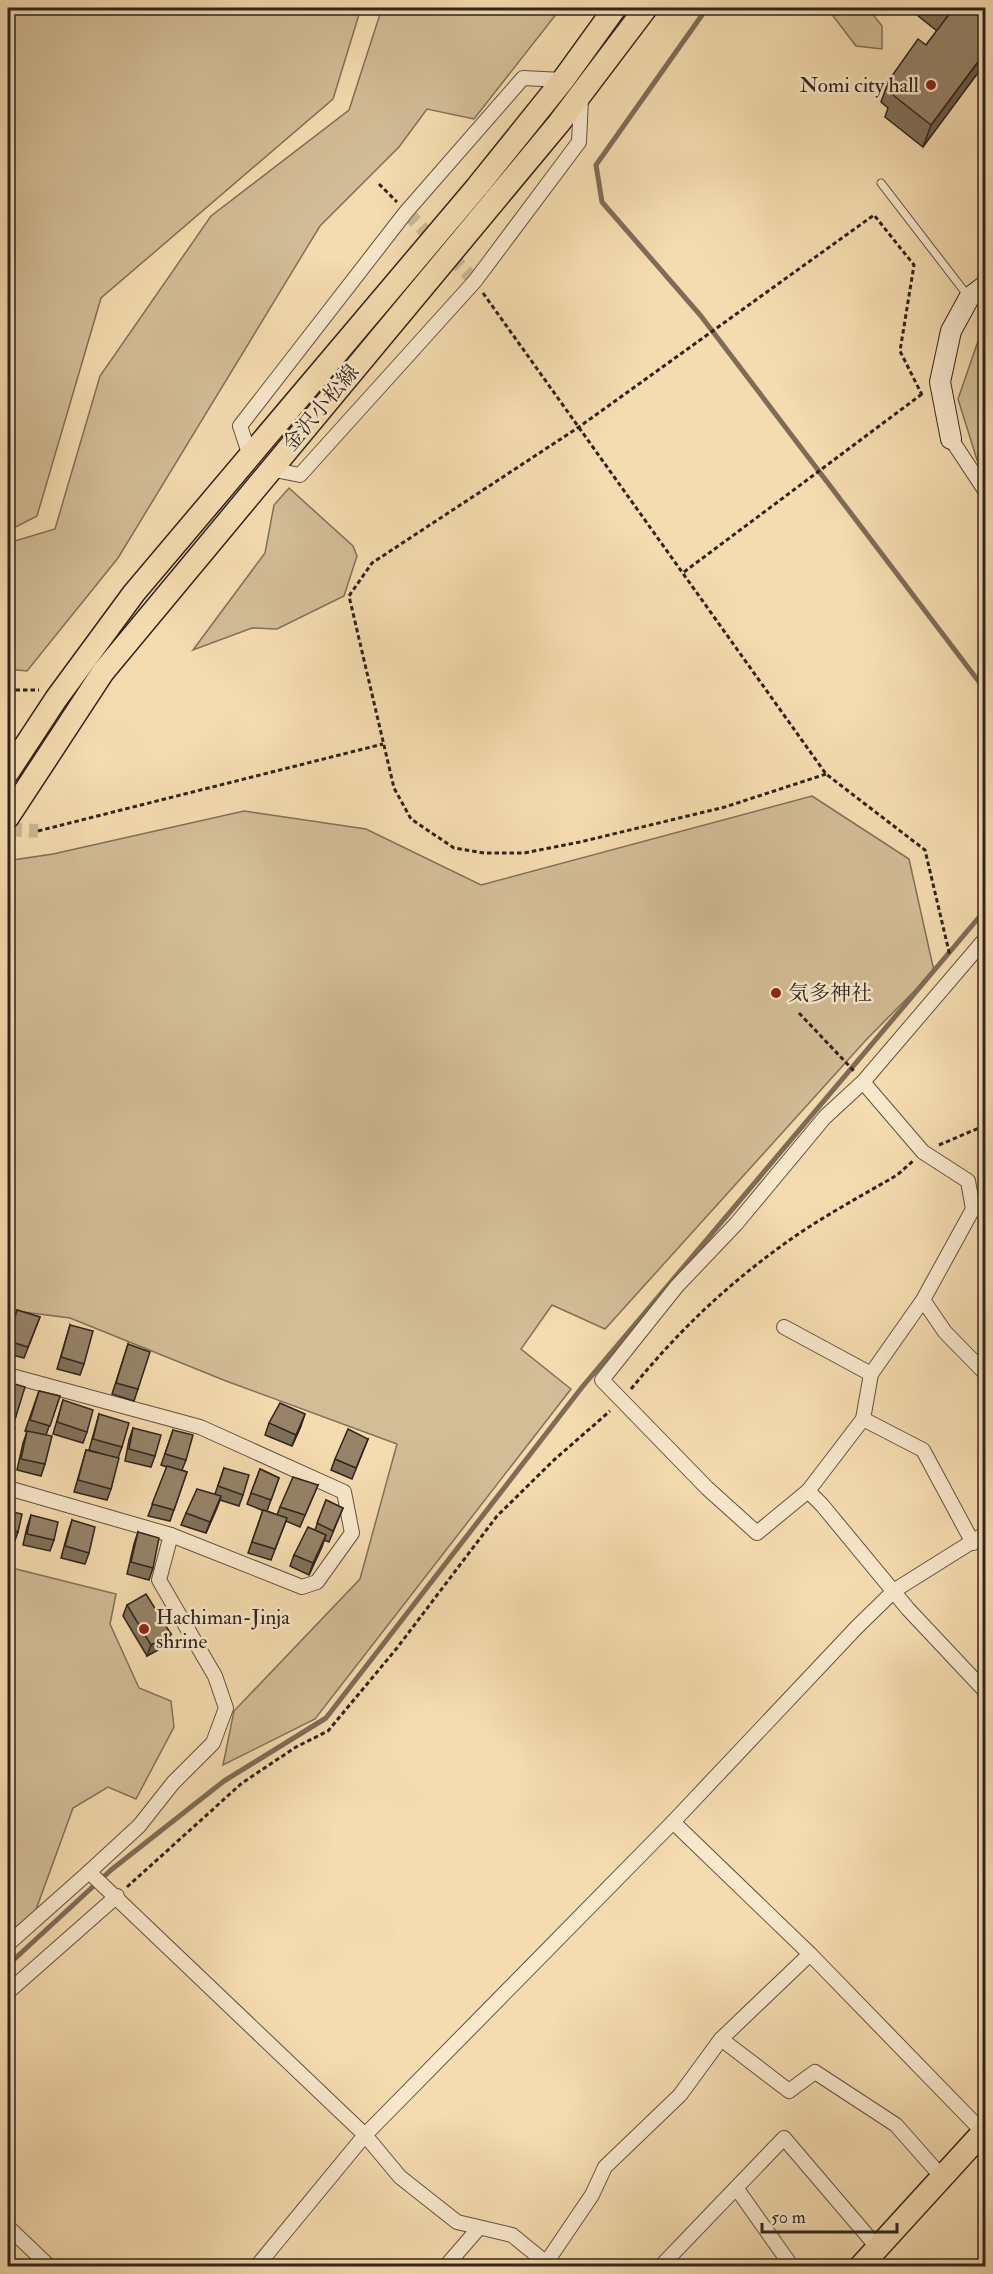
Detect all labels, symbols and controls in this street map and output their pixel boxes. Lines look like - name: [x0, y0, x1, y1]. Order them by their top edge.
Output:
- place label: Nomi city hall: [799, 72, 920, 99]
- marker: Nomi city hall: [924, 78, 938, 92]
- street label: 金沢小松線: [277, 359, 365, 457]
- place label: 気多神社: [788, 980, 872, 1007]
- marker: 気多神社: [769, 986, 783, 1000]
- place label: Hachiman-Jinja shrine: [156, 1604, 290, 1655]
- marker: Hachiman-Jinja shrine: [137, 1622, 151, 1636]
- scale bar: [762, 2196, 897, 2234]
- text: 50 m: [771, 2206, 806, 2229]

